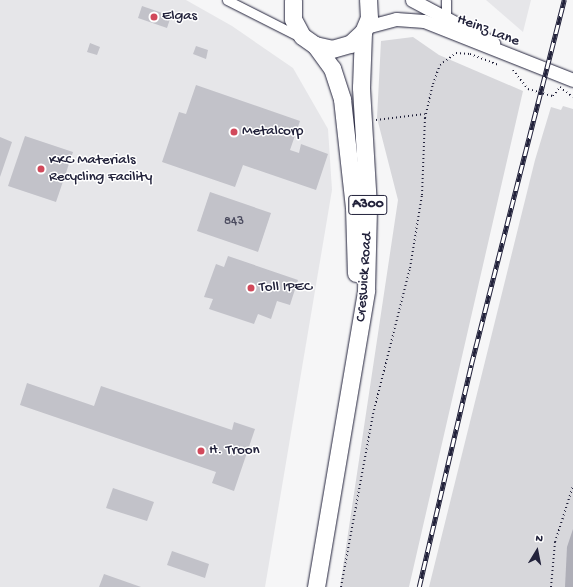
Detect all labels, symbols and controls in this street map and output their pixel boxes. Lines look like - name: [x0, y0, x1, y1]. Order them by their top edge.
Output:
- place label: Elgas: [162, 8, 197, 26]
- street label: Heinz Lane: [454, 11, 522, 51]
- marker: Elgas: [149, 12, 159, 22]
- place label: Metalcorp: [242, 123, 303, 141]
- marker: Metalcorp: [229, 127, 239, 137]
- place label: KKC Materials Recycling Facility: [49, 151, 152, 186]
- marker: KKC Materials Recycling Facility: [36, 164, 46, 174]
- road number: A300: [348, 193, 388, 217]
- house number: 843: [224, 214, 244, 230]
- street label: Creswick Road: [353, 232, 377, 322]
- place label: Toll IPEC: [259, 279, 312, 297]
- marker: Toll IPEC: [246, 283, 256, 293]
- place label: H. Troon: [209, 442, 260, 460]
- marker: H. Troon: [196, 446, 206, 456]
- north arrow: [517, 531, 557, 571]
- text: N: [535, 533, 544, 546]

